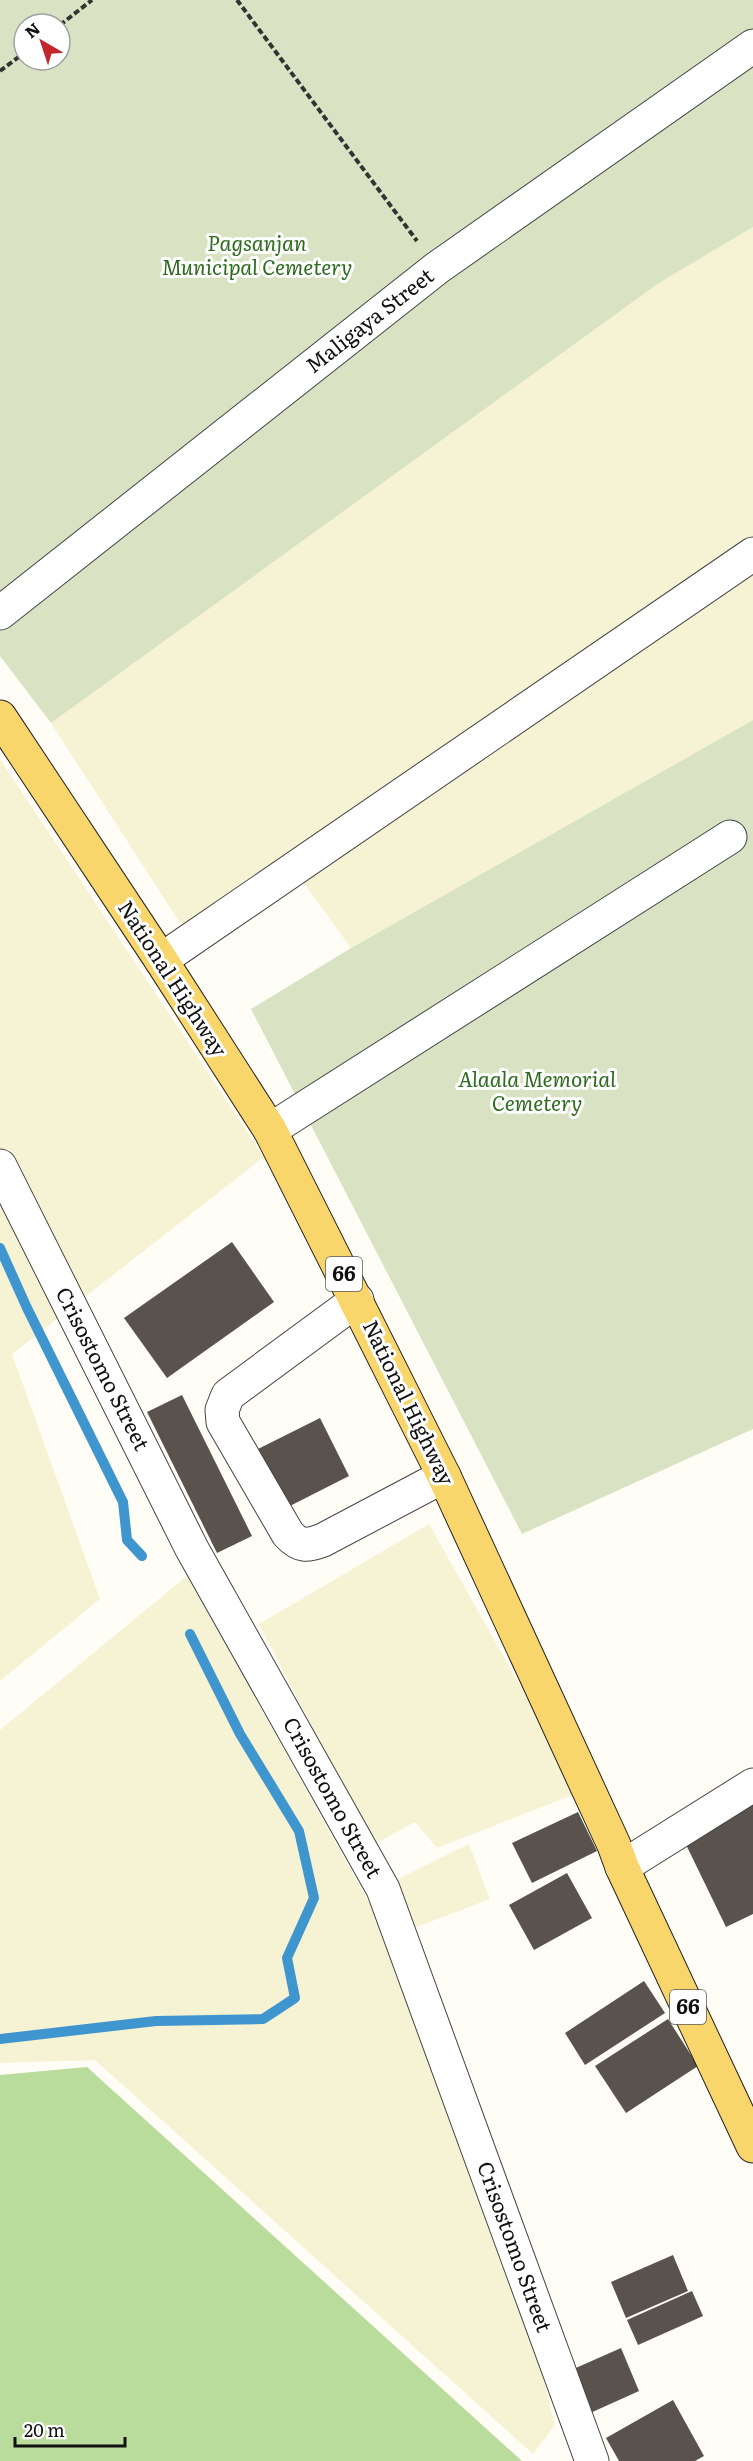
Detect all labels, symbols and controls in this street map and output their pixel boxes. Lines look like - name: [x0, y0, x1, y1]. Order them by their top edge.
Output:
- north arrow: [12, 12, 72, 72]
- text: N: [19, 16, 45, 43]
- park label: Pagsanjan Municipal Cemetery: [162, 226, 352, 281]
- street label: Maligaya Street: [298, 259, 439, 379]
- street label: National Highway: [112, 893, 237, 1063]
- park label: Alaala Memorial Cemetery: [458, 1062, 616, 1117]
- road number: 66: [326, 1257, 362, 1291]
- street label: Crisostomo Street: [50, 1281, 159, 1455]
- street label: National Highway: [357, 1314, 464, 1491]
- street label: Crisostomo Street: [277, 1711, 392, 1883]
- road number: 66: [670, 1990, 706, 2024]
- street label: Crisostomo Street: [471, 2156, 562, 2336]
- scale bar: [15, 2410, 124, 2448]
- text: 20 m: [24, 2416, 65, 2443]

